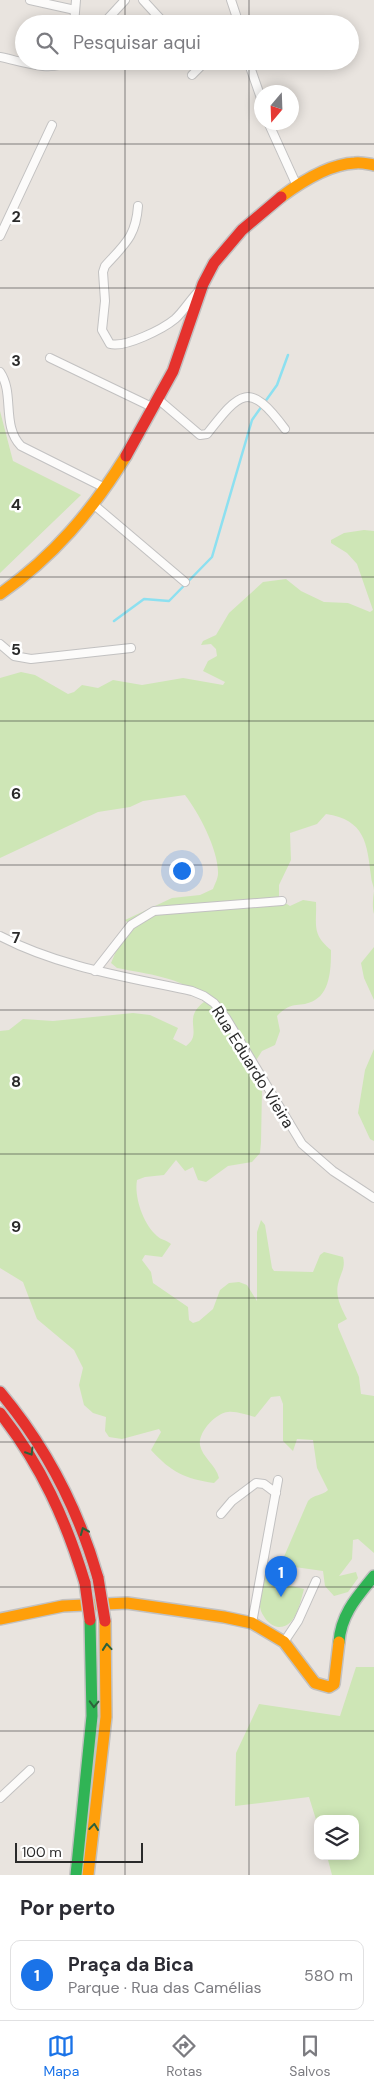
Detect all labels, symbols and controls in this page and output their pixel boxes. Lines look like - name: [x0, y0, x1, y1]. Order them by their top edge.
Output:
- search box: [15, 15, 359, 70]
- icon: search: [33, 29, 61, 57]
- text: Pesquisar aqui: [73, 30, 201, 55]
- north arrow: [254, 85, 299, 130]
- text: 2: [11, 206, 21, 227]
- text: 3: [11, 350, 21, 371]
- text: 4: [11, 494, 21, 515]
- text: 5: [11, 639, 21, 660]
- text: 6: [11, 783, 21, 804]
- your location: [169, 858, 195, 884]
- text: 7: [12, 927, 21, 948]
- street label: Rua Eduardo Vieira: [207, 1002, 299, 1132]
- text: 8: [11, 1071, 21, 1092]
- text: 9: [11, 1216, 21, 1237]
- one-way arrow: [23, 1446, 33, 1455]
- one-way arrow: [80, 1527, 90, 1536]
- pin: 1: [265, 1556, 297, 1597]
- one-way arrow: [102, 1643, 113, 1651]
- one-way arrow: [88, 1700, 99, 1708]
- map controls: [314, 1815, 359, 1860]
- button: layers: [314, 1815, 359, 1860]
- one-way arrow: [88, 1822, 99, 1830]
- scale bar: [15, 1840, 142, 1863]
- text: 100 m: [22, 1843, 62, 1861]
- text: Por perto: [20, 1894, 115, 1922]
- text: Praça da Bica: [68, 1952, 194, 1977]
- text: 1: [34, 1965, 40, 1986]
- text: 580 m: [304, 1965, 353, 1986]
- text: Parque · Rua das Camélias: [68, 1977, 262, 1998]
- tab: Mapa: [43, 2032, 79, 2080]
- tab: Rotas: [166, 2032, 202, 2080]
- tab: Salvos: [289, 2032, 330, 2080]

